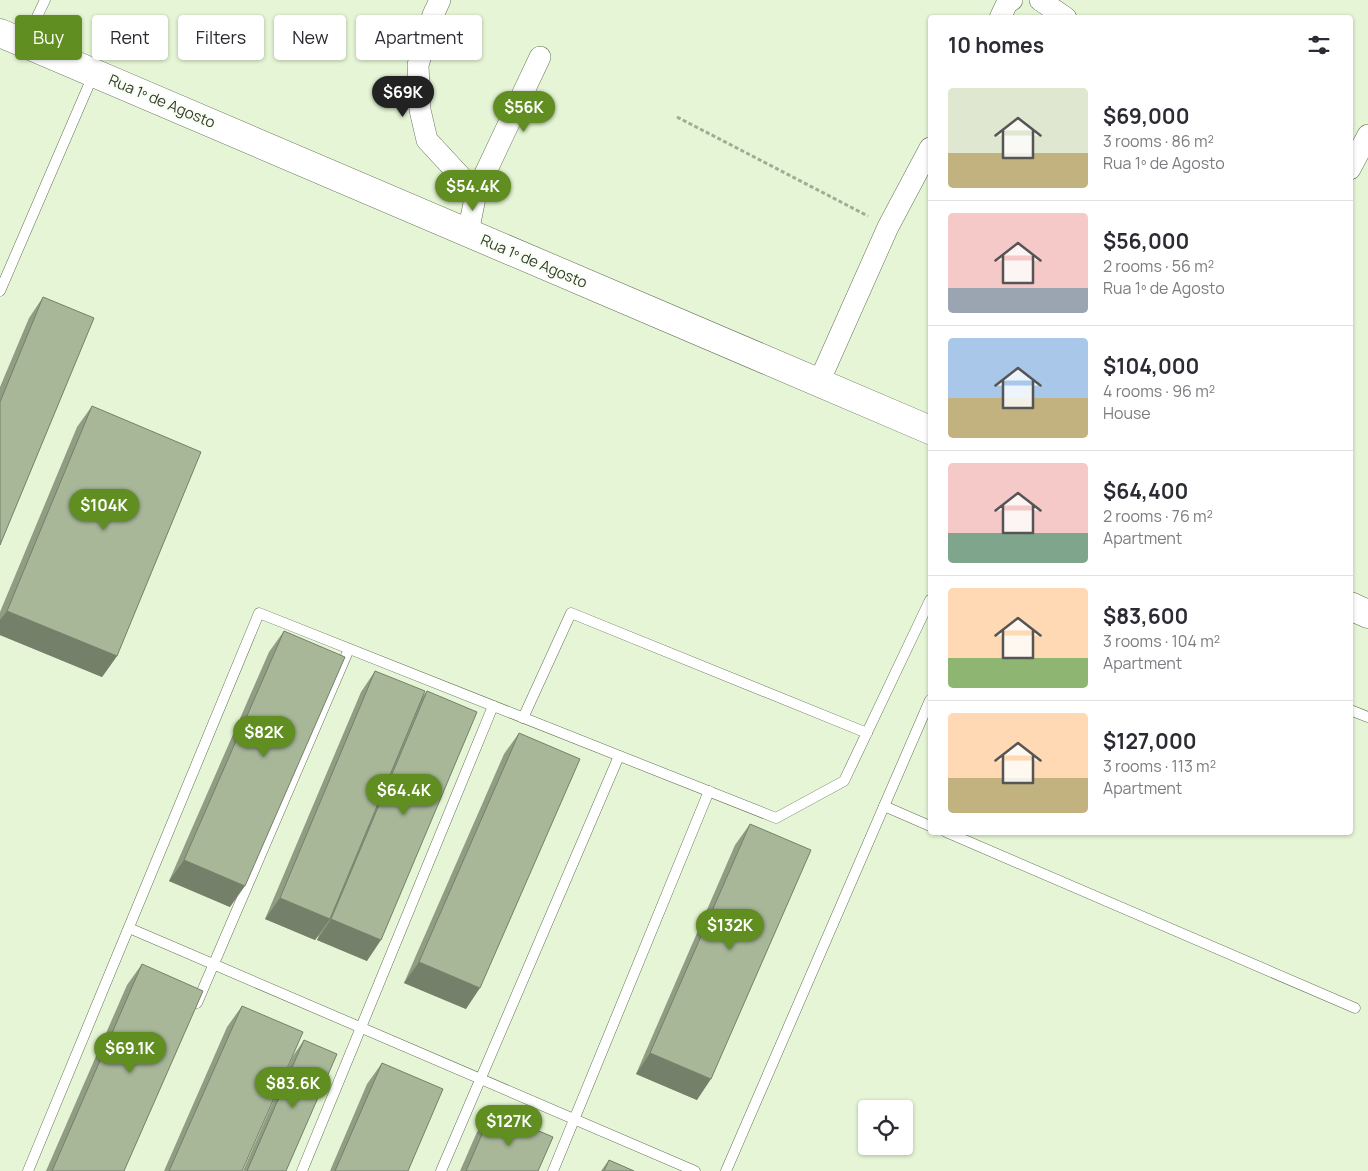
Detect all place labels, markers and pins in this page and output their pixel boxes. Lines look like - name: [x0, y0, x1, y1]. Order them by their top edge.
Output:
- pin: $69K: [373, 76, 433, 118]
- pin: $56K: [494, 90, 554, 133]
- pin: $54.4K: [432, 170, 514, 212]
- pin: $104K: [69, 488, 139, 531]
- pin: $82K: [234, 716, 294, 758]
- pin: $64.4K: [363, 774, 445, 816]
- pin: $132K: [695, 908, 765, 951]
- pin: $69.1K: [89, 1032, 171, 1074]
- pin: $83.6K: [252, 1066, 334, 1109]
- pin: $127K: [474, 1104, 544, 1147]

